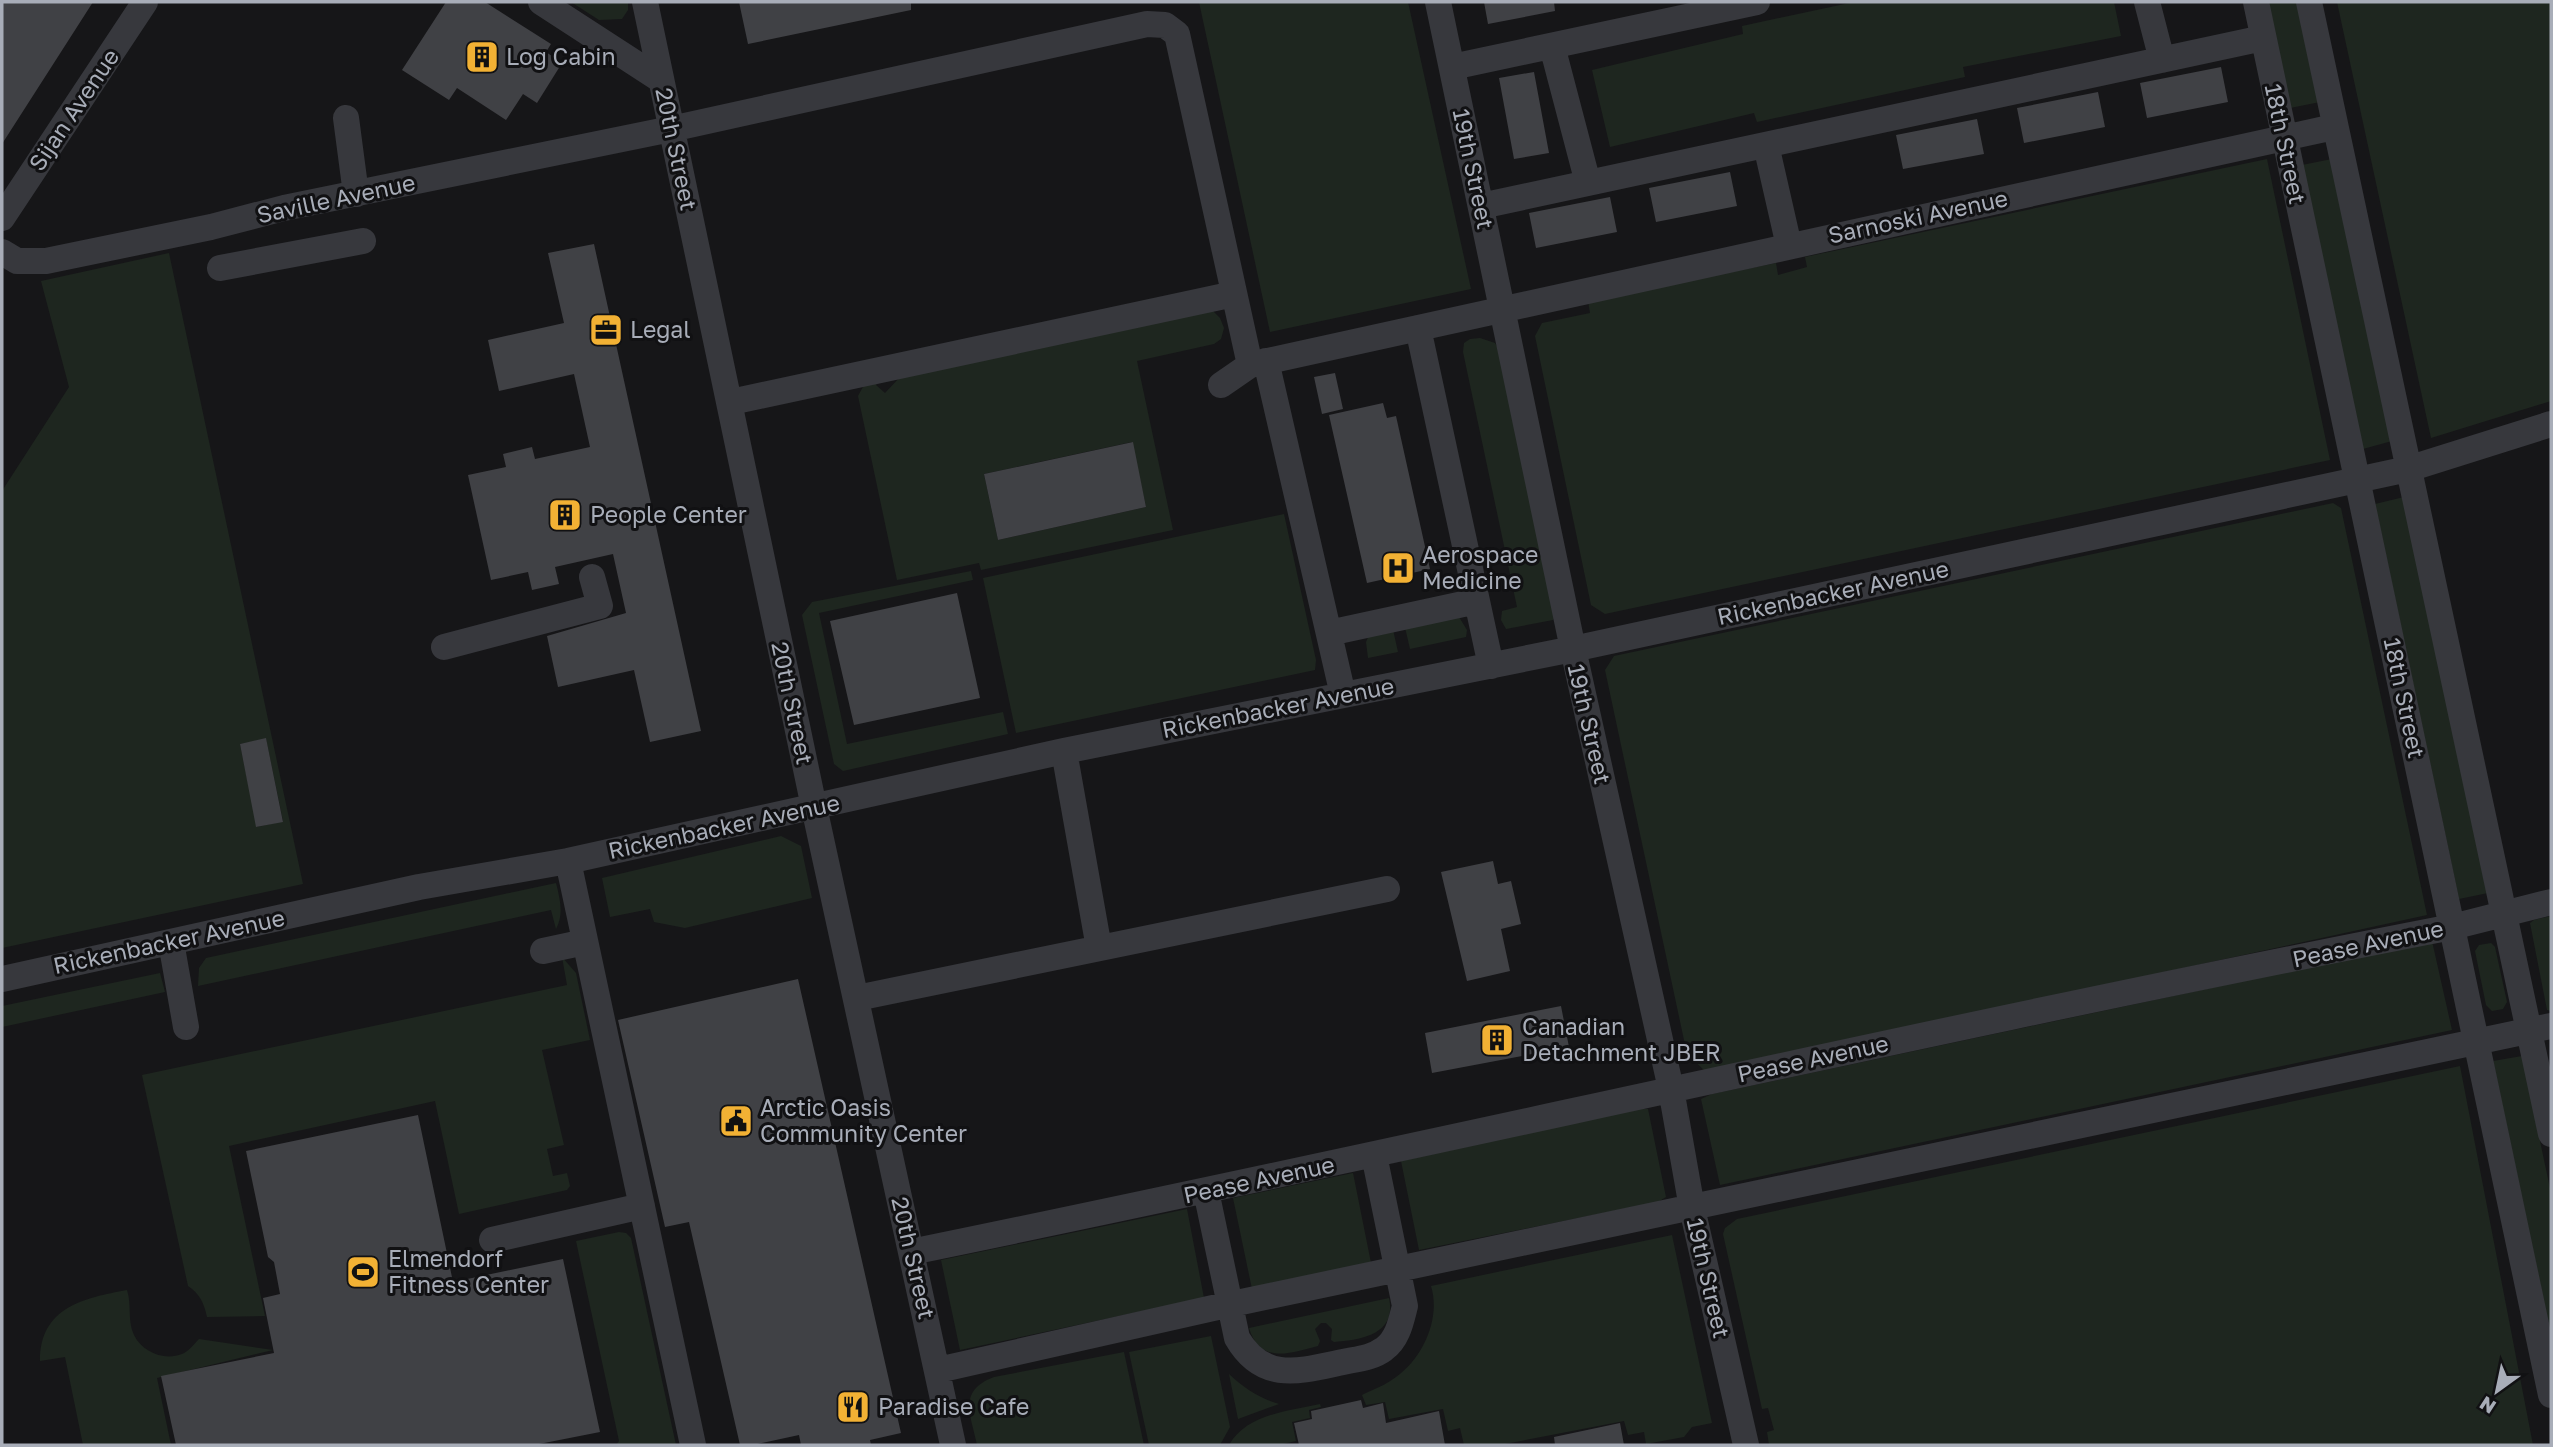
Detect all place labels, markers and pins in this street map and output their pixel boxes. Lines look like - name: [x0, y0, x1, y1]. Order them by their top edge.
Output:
- building icon: Log Cabin: [463, 38, 501, 76]
- place label: Log Cabin: [506, 42, 616, 70]
- office icon: Legal: [587, 311, 625, 349]
- place label: Legal: [630, 315, 691, 343]
- building icon: People Center: [546, 496, 584, 534]
- place label: People Center: [590, 500, 747, 528]
- place label: Aerospace Medicine: [1422, 540, 1538, 594]
- hospital icon: Aerospace Medicine: [1379, 549, 1417, 587]
- place label: Canadian Detachment JBER: [1522, 1012, 1721, 1066]
- building icon: Canadian Detachment JBER: [1478, 1021, 1516, 1059]
- place label: Arctic Oasis Community Center: [760, 1093, 967, 1147]
- public building icon: Arctic Oasis Community Center: [717, 1102, 755, 1140]
- place label: Elmendorf Fitness Center: [388, 1244, 549, 1298]
- sports icon: Elmendorf Fitness Center: [344, 1253, 382, 1291]
- restaurant icon: Paradise Cafe: [834, 1388, 872, 1426]
- place label: Paradise Cafe: [878, 1392, 1029, 1420]

